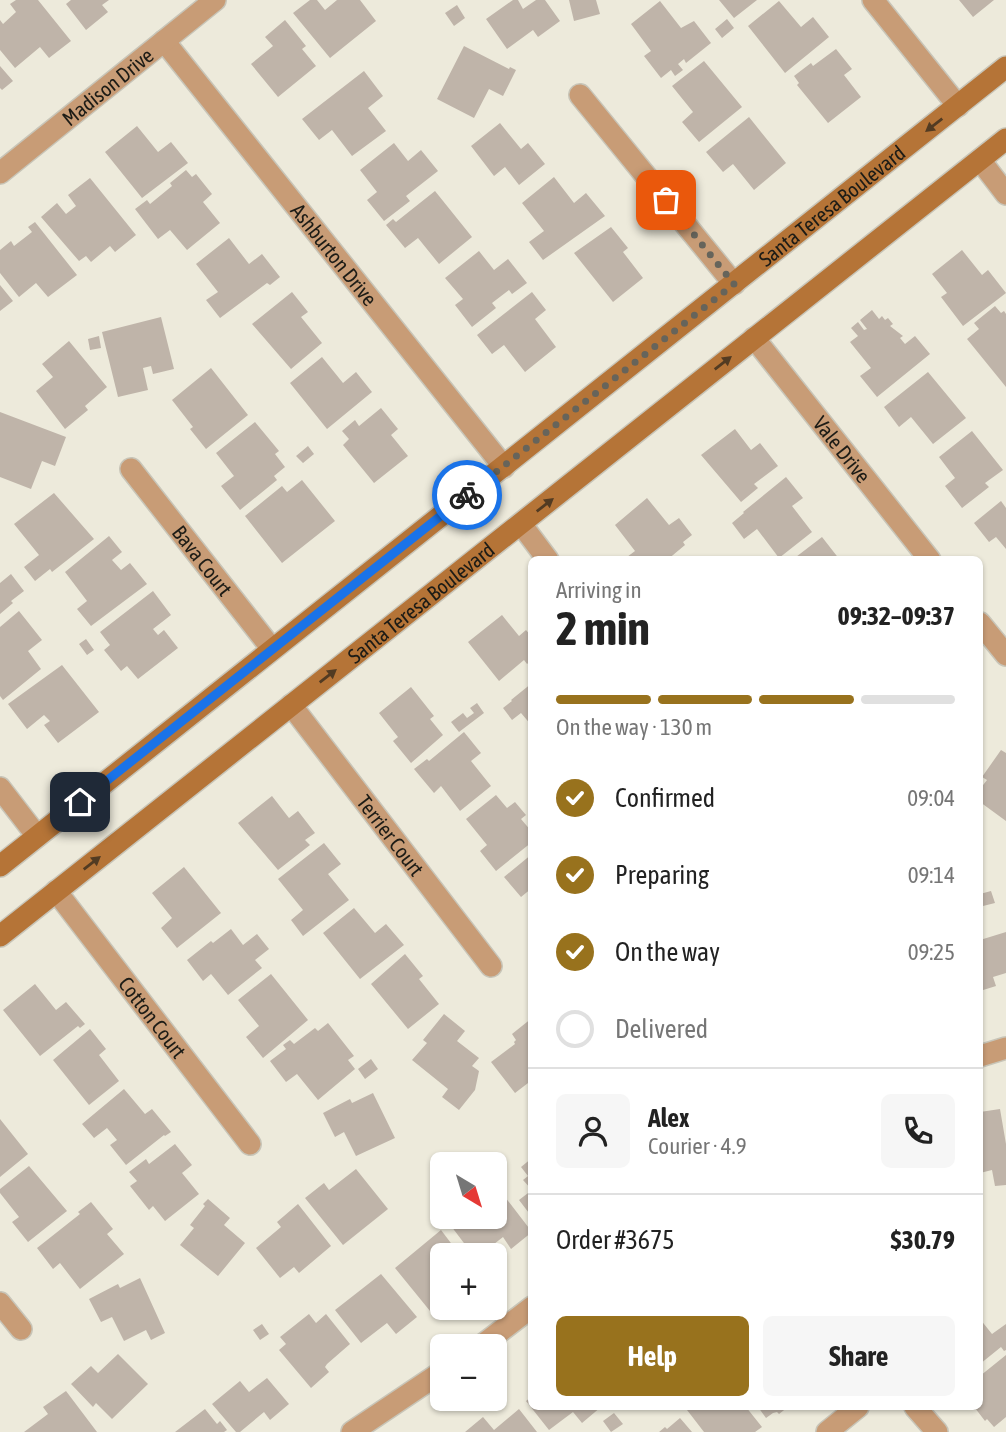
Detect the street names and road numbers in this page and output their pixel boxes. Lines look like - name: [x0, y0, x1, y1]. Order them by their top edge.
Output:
- street label: Madison Drive: [57, 43, 158, 130]
- street label: Santa Teresa Boulevard: [754, 140, 910, 271]
- street label: Ashburton Drive: [286, 199, 382, 310]
- street label: Vale Drive: [809, 411, 876, 487]
- street label: Bava Court: [168, 520, 237, 600]
- street label: Santa Teresa Boulevard: [343, 537, 499, 668]
- street label: Terrier Court: [352, 790, 429, 880]
- street label: Cotton Court: [114, 972, 191, 1062]

